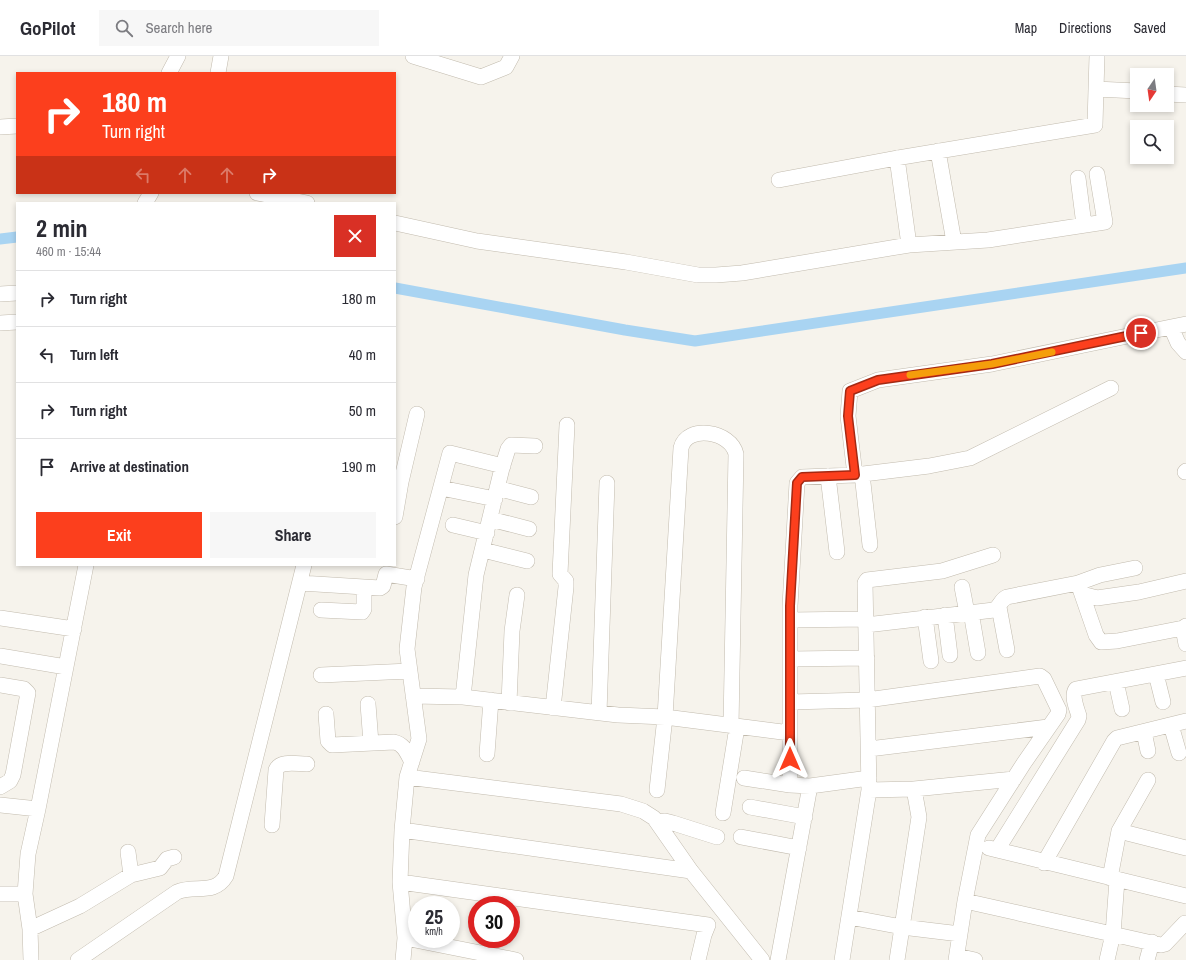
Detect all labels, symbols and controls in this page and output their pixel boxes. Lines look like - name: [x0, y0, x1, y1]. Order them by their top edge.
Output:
- search box: [99, 10, 379, 46]
- text: GoPilot: [20, 15, 75, 41]
- icon: search: [113, 17, 135, 39]
- text: Search here: [145, 17, 212, 38]
- text: Map: [1015, 19, 1037, 37]
- text: Directions: [1059, 19, 1111, 37]
- text: Saved: [1133, 19, 1166, 37]
- north arrow: [1130, 68, 1174, 112]
- map controls: [1130, 68, 1174, 164]
- text: 180 m: [102, 83, 167, 121]
- icon: right: [36, 88, 88, 140]
- text: Turn right: [102, 119, 165, 144]
- button: search: [1130, 120, 1174, 164]
- icon: left: [132, 164, 154, 186]
- icon: ahead: [174, 164, 196, 186]
- icon: ahead: [216, 164, 238, 186]
- icon: right: [258, 164, 280, 186]
- text: 2 min: [36, 212, 87, 244]
- button: close: [334, 215, 376, 257]
- text: 460 m · 15:44: [36, 243, 101, 260]
- icon: right: [36, 288, 58, 310]
- text: Turn right: [70, 288, 127, 309]
- text: 180 m: [342, 288, 376, 309]
- pin: [1124, 316, 1158, 350]
- icon: arrive: [1130, 322, 1152, 344]
- icon: left: [36, 344, 58, 366]
- text: Turn left: [70, 344, 118, 365]
- text: 40 m: [349, 344, 376, 365]
- icon: right: [36, 400, 58, 422]
- text: Turn right: [70, 400, 127, 421]
- text: 50 m: [349, 400, 376, 421]
- icon: arrive: [36, 456, 58, 478]
- text: Arrive at destination: [70, 456, 189, 477]
- text: 190 m: [342, 456, 376, 477]
- button: Exit: [36, 512, 202, 558]
- button: Share: [210, 512, 376, 558]
- position arrow: [769, 738, 811, 780]
- speed limit sign: 30: [468, 896, 520, 948]
- text: 25: [425, 903, 443, 930]
- text: km/h: [425, 925, 443, 938]

